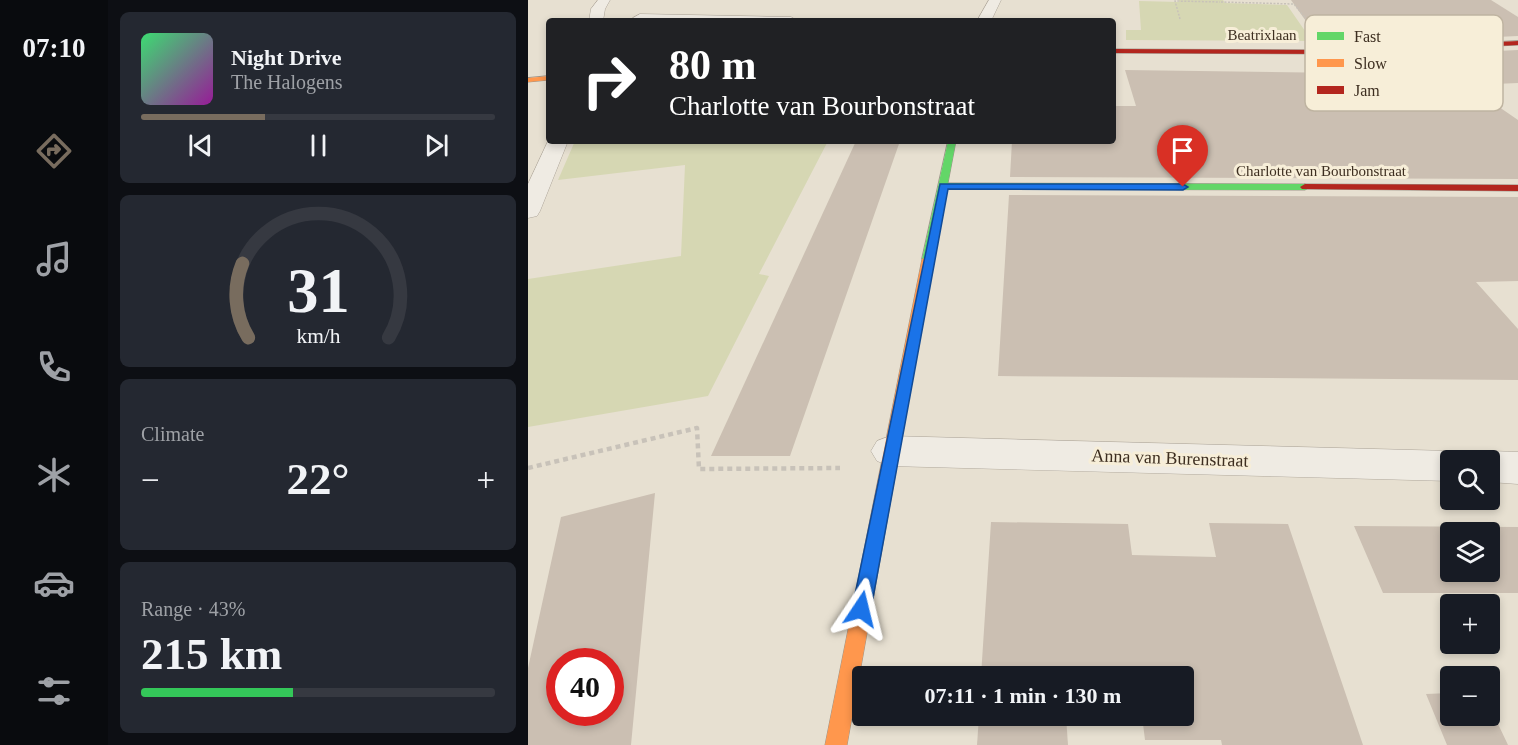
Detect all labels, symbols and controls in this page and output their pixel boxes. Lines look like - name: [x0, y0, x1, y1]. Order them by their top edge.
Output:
- legend: [1305, 15, 1503, 111]
- street label: Beatrixlaan: [1227, 27, 1297, 43]
- text: Fast: [1354, 28, 1381, 45]
- text: 07:10: [23, 33, 86, 63]
- icon: right: [570, 42, 648, 120]
- text: 80 m: [669, 42, 757, 88]
- text: Night Drive: [231, 45, 342, 70]
- text: Slow: [1354, 55, 1387, 72]
- text: The Halogens: [231, 71, 343, 93]
- text: Jam: [1354, 82, 1380, 99]
- text: Charlotte van Bourbonstraat: [669, 91, 975, 121]
- pin: [1157, 125, 1208, 187]
- icon: previous: [184, 129, 217, 162]
- icon: pause: [302, 129, 335, 162]
- icon: next: [420, 129, 453, 162]
- icon: directions: [33, 130, 75, 172]
- icon: arrive: [1166, 134, 1199, 167]
- street label: Charlotte van Bourbonstraat: [1236, 163, 1407, 179]
- icon: music: [33, 238, 75, 280]
- text: 31: [287, 256, 349, 325]
- text: km/h: [296, 324, 340, 348]
- icon: phone: [33, 346, 75, 388]
- text: Climate: [141, 423, 204, 445]
- street label: Anna van Burenstraat: [1091, 445, 1249, 471]
- map controls: [1440, 450, 1500, 726]
- button: search: [1440, 450, 1500, 510]
- icon: climate: [33, 454, 75, 496]
- text: 22°: [287, 454, 350, 504]
- text: −: [141, 462, 160, 498]
- text: +: [476, 462, 495, 498]
- button: layers: [1440, 522, 1500, 582]
- icon: car: [33, 562, 75, 604]
- position arrow: [829, 577, 893, 641]
- button: +: [1440, 594, 1500, 654]
- text: Range · 43%: [141, 598, 245, 620]
- text: 215 km: [141, 629, 282, 679]
- speed limit sign: 40: [546, 648, 624, 726]
- button: −: [1440, 666, 1500, 726]
- icon: filters: [33, 670, 75, 712]
- text: 07:11 · 1 min · 130 m: [925, 683, 1121, 708]

